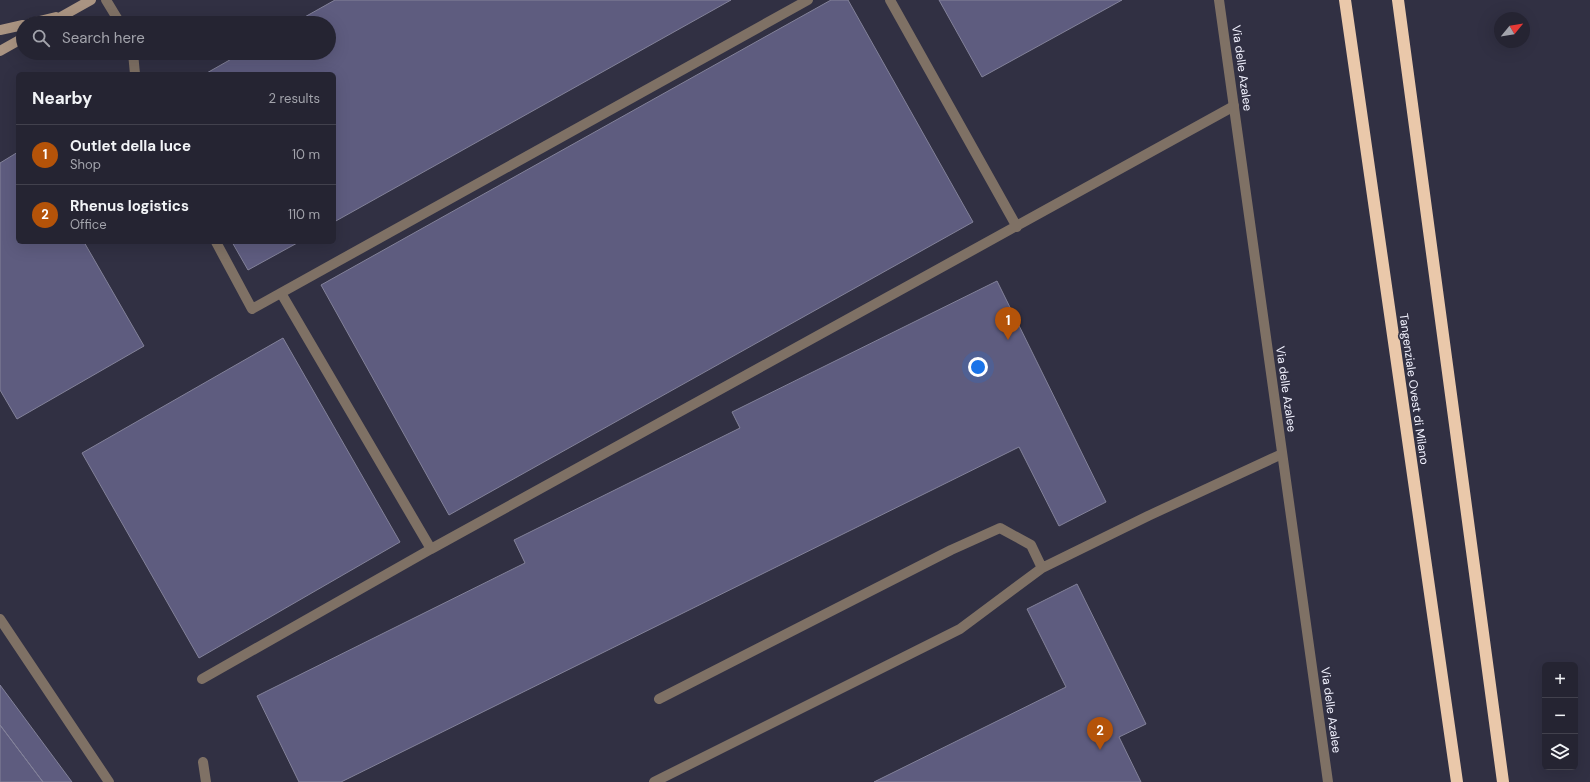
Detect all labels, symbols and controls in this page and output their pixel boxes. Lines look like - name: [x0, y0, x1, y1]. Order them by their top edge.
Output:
- north arrow: [1494, 12, 1530, 48]
- search box: [16, 16, 336, 60]
- street label: Via delle Azalee: [1228, 24, 1256, 112]
- icon: search: [30, 27, 52, 49]
- text: Search here: [62, 28, 145, 48]
- text: Nearby: [32, 87, 92, 109]
- text: 2 results: [269, 90, 320, 107]
- text: Outlet della luce: [70, 136, 191, 156]
- text: 1: [43, 146, 47, 163]
- text: 10 m: [292, 146, 320, 163]
- text: Shop: [70, 156, 101, 173]
- text: Rhenus logistics: [70, 196, 189, 216]
- text: 2: [41, 206, 49, 223]
- text: 110 m: [288, 206, 320, 223]
- text: Office: [70, 216, 107, 233]
- pin: 1: [995, 307, 1021, 340]
- street label: Tangenziale Ovest di Milano: [1395, 312, 1433, 466]
- street label: Via delle Azalee: [1272, 345, 1300, 433]
- your location: [968, 357, 988, 377]
- map controls: [1542, 662, 1578, 770]
- button: +: [1542, 662, 1578, 698]
- street label: Via delle Azalee: [1317, 666, 1345, 754]
- button: −: [1542, 698, 1578, 734]
- pin: 2: [1087, 717, 1113, 750]
- button: layers: [1542, 734, 1578, 770]

